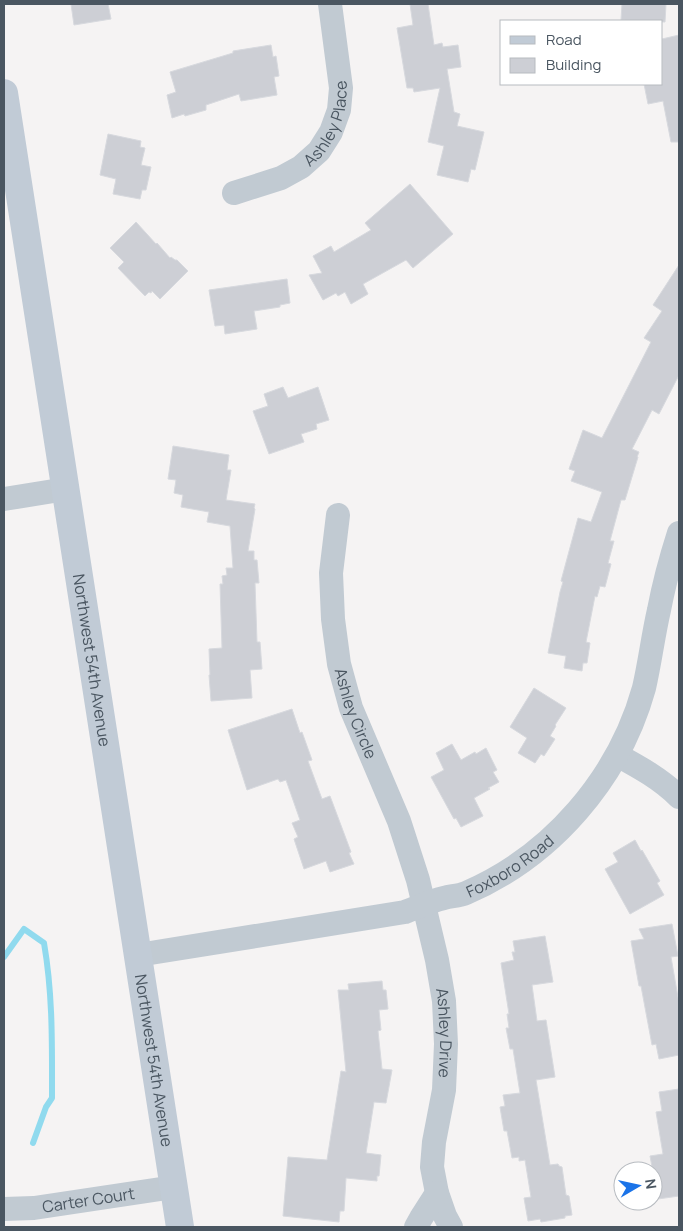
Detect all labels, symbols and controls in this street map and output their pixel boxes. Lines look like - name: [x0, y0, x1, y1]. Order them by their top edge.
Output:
- legend: [500, 20, 663, 85]
- text: Road: [546, 29, 582, 50]
- text: Building: [546, 54, 601, 75]
- street label: Ashley Place: [298, 79, 352, 171]
- street label: Northwest 54th Avenue: [68, 572, 116, 748]
- street label: Ashley Circle: [330, 665, 382, 762]
- street label: Foxboro Road: [463, 830, 558, 903]
- street label: Northwest 54th Avenue: [130, 973, 178, 1148]
- street label: Ashley Drive: [431, 986, 457, 1078]
- north arrow: [613, 1161, 663, 1211]
- text: N: [641, 1177, 662, 1190]
- street label: Carter Court: [41, 1182, 136, 1218]

